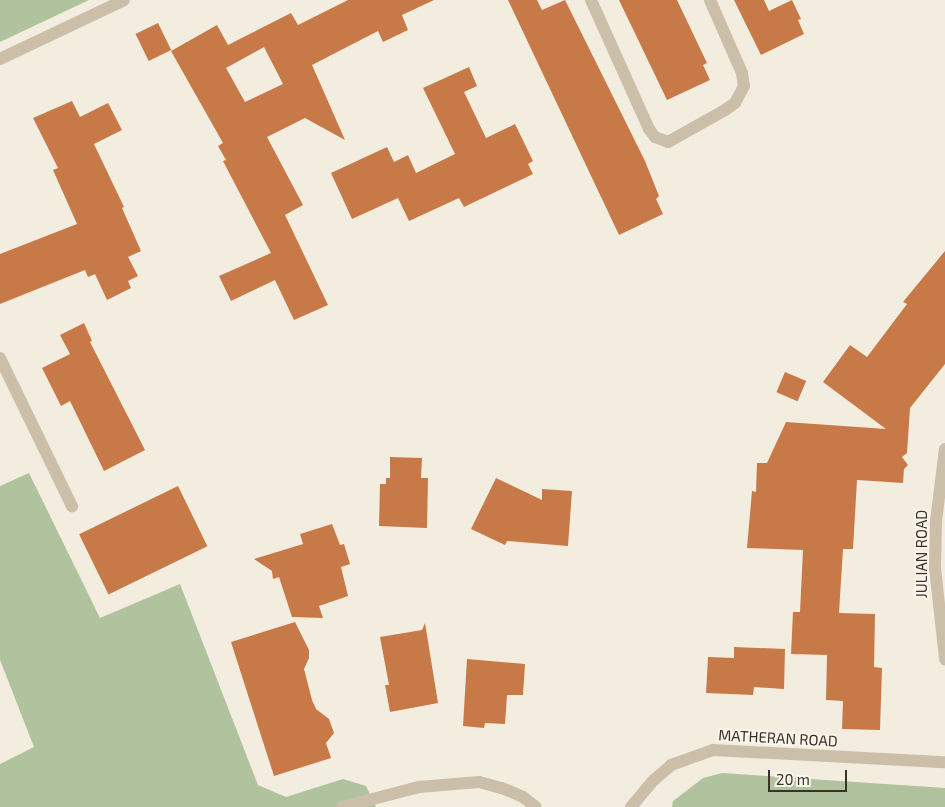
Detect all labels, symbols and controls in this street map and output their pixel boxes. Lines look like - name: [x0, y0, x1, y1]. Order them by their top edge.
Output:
- street label: JULIAN ROAD: [913, 510, 931, 598]
- street label: MATHERAN ROAD: [718, 726, 838, 750]
- scale bar: [770, 760, 849, 792]
- text: 20 m: [776, 770, 810, 788]

